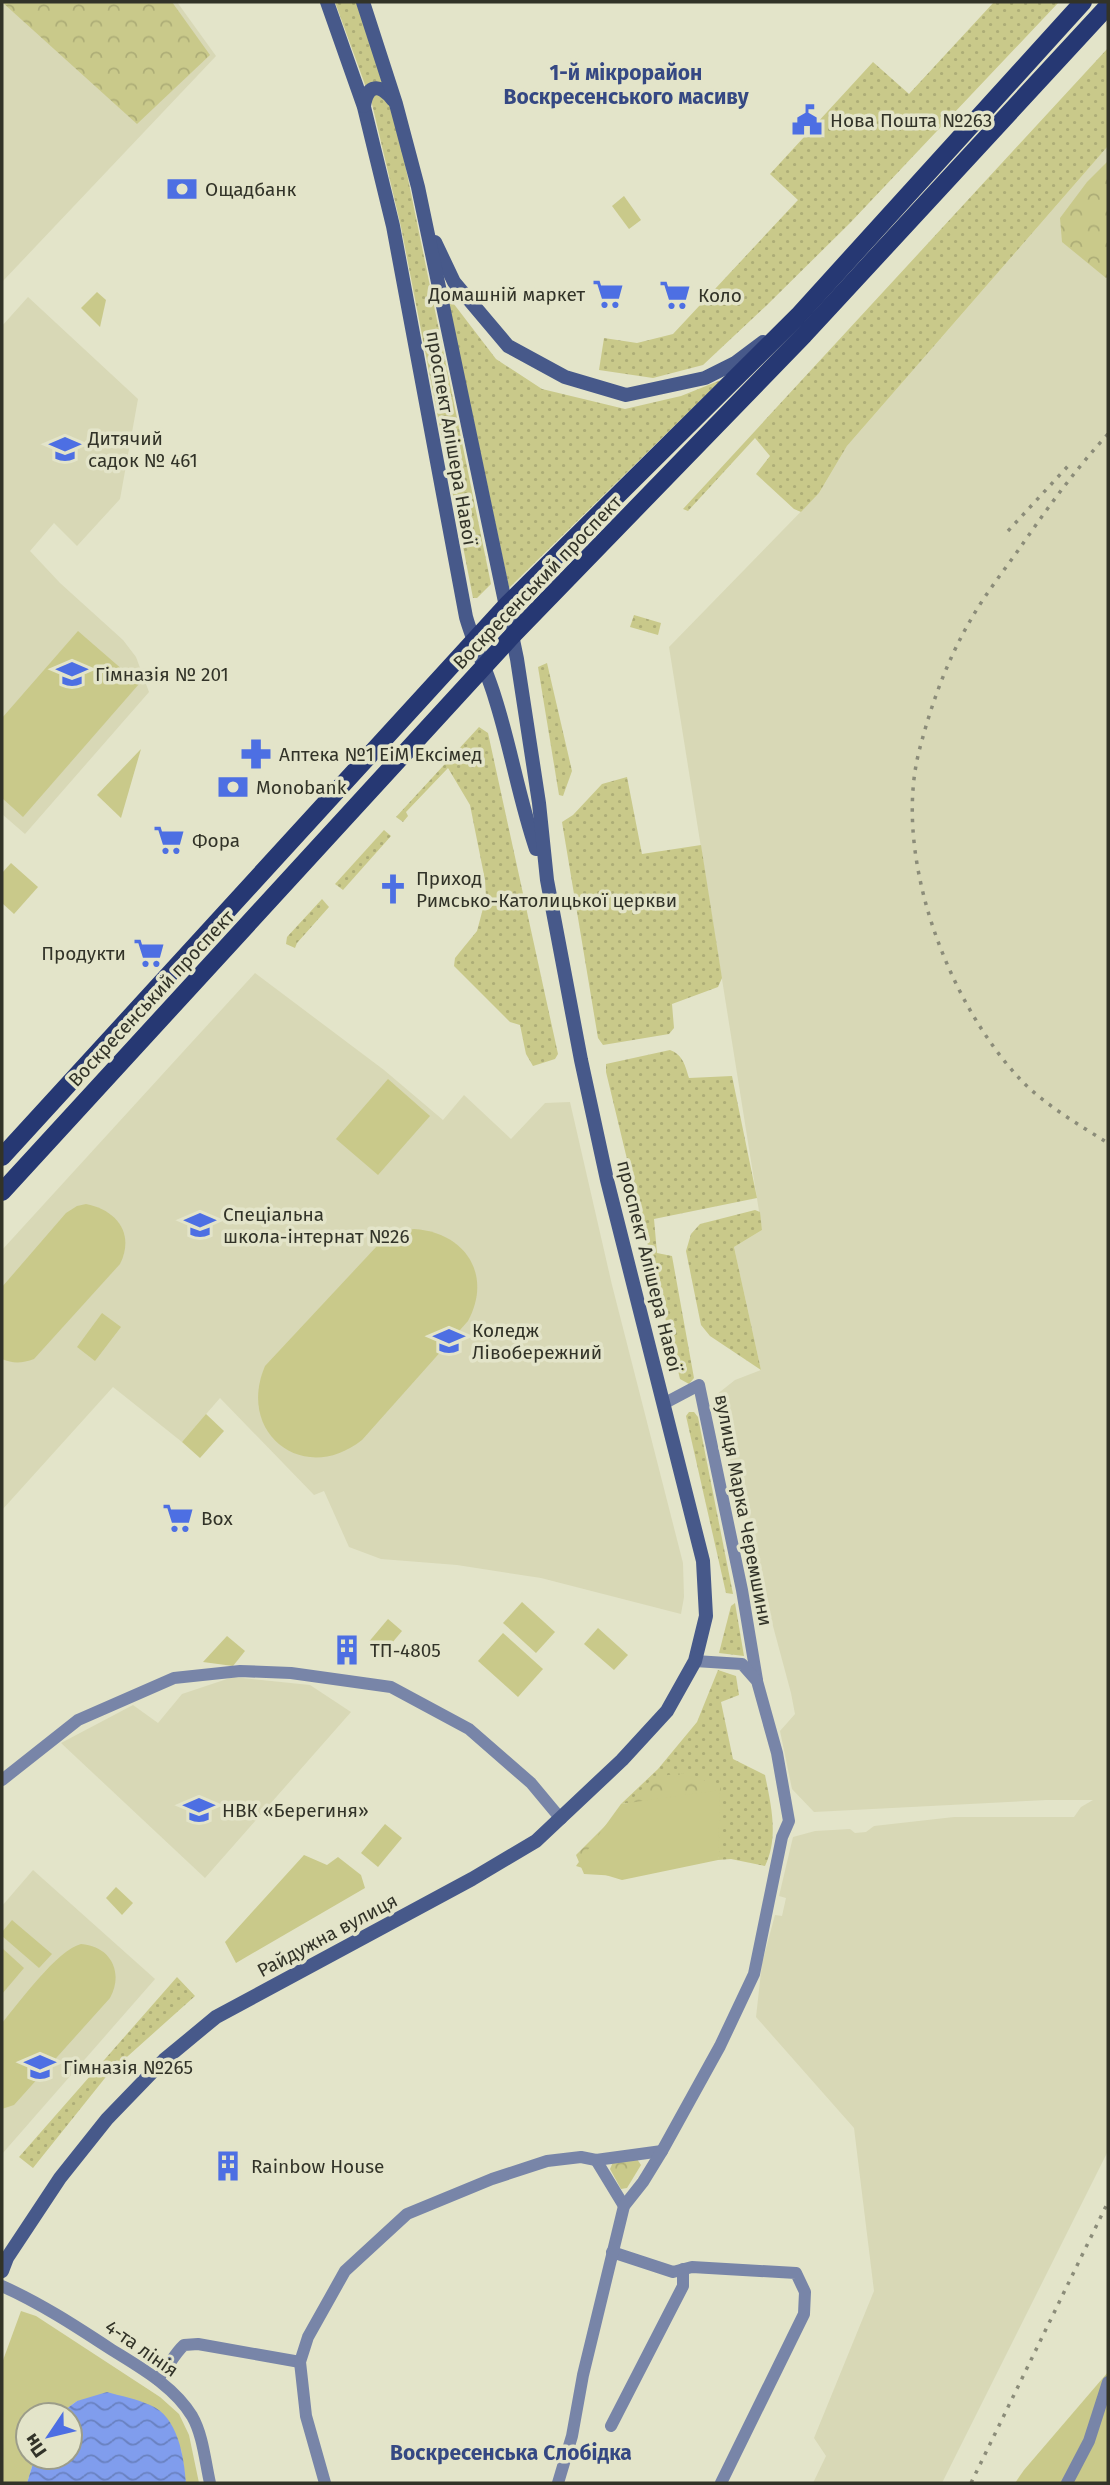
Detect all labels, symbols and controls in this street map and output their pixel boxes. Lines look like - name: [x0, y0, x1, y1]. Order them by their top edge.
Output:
- district label: 1-й мікрорайон Воскресенського масиву: [503, 60, 749, 110]
- public building icon: Нова Пошта №263: [790, 103, 824, 137]
- place label: Нова Пошта №263: [830, 109, 992, 132]
- bank icon: Ощадбанк: [165, 172, 199, 206]
- place label: Ощадбанк: [205, 178, 297, 201]
- supermarket icon: Домашній маркет: [591, 277, 625, 311]
- supermarket icon: Коло: [658, 278, 692, 312]
- place label: Домашній маркет: [428, 283, 585, 306]
- place label: Коло: [698, 284, 742, 307]
- street label: проспект Алішера Навої: [421, 329, 482, 548]
- place label: Дитячий садок № 461: [87, 427, 198, 472]
- school or university icon: Дитячий садок № 461: [48, 432, 82, 466]
- street label: Воскресенський проспект: [448, 490, 627, 674]
- school or university icon: Гімназія № 201: [55, 657, 89, 691]
- place label: Гімназія № 201: [95, 663, 229, 686]
- pharmacy icon: Аптека №1 EiM Ексімед: [239, 737, 273, 771]
- place label: Аптека №1 EiM Ексімед: [279, 743, 482, 766]
- bank icon: Monobank: [216, 770, 250, 804]
- place label: Monobank: [256, 776, 347, 799]
- supermarket icon: Фора: [152, 823, 186, 857]
- place label: Фора: [192, 829, 240, 852]
- place label: Приход Римсько-Католицької церкви: [416, 867, 677, 912]
- church icon: Приход Римсько-Католицької церкви: [376, 872, 410, 906]
- street label: Воскресенський проспект: [64, 905, 239, 1091]
- supermarket icon: Продукти: [132, 936, 166, 970]
- place label: Продукти: [41, 942, 126, 965]
- street label: проспект Алішера Навої: [612, 1158, 687, 1375]
- place label: Спеціальна школа-інтернат №26: [223, 1203, 410, 1248]
- school or university icon: Спеціальна школа-інтернат №26: [183, 1208, 217, 1242]
- place label: Коледж Лівобережний: [472, 1319, 602, 1364]
- school or university icon: Коледж Лівобережний: [432, 1324, 466, 1358]
- street label: вулиця Марка Черемшини: [710, 1392, 777, 1628]
- supermarket icon: Box: [161, 1501, 195, 1535]
- place label: Box: [201, 1507, 233, 1530]
- building icon: ТП-4805: [330, 1633, 364, 1667]
- place label: ТП-4805: [370, 1639, 441, 1662]
- school or university icon: НВК «Берегиня»: [182, 1793, 216, 1827]
- place label: НВК «Берегиня»: [222, 1799, 369, 1822]
- street label: Райдужна вулиця: [253, 1889, 401, 1982]
- school or university icon: Гімназія №265: [23, 2050, 57, 2084]
- place label: Гімназія №265: [63, 2056, 193, 2079]
- building icon: Rainbow House: [211, 2149, 245, 2183]
- place label: Rainbow House: [251, 2155, 384, 2178]
- street label: 4-та лінія: [101, 2315, 183, 2382]
- north arrow: [14, 2401, 84, 2471]
- text: Пн: [19, 2429, 52, 2462]
- district label: Воскресенська Слобідка: [390, 2440, 632, 2466]

